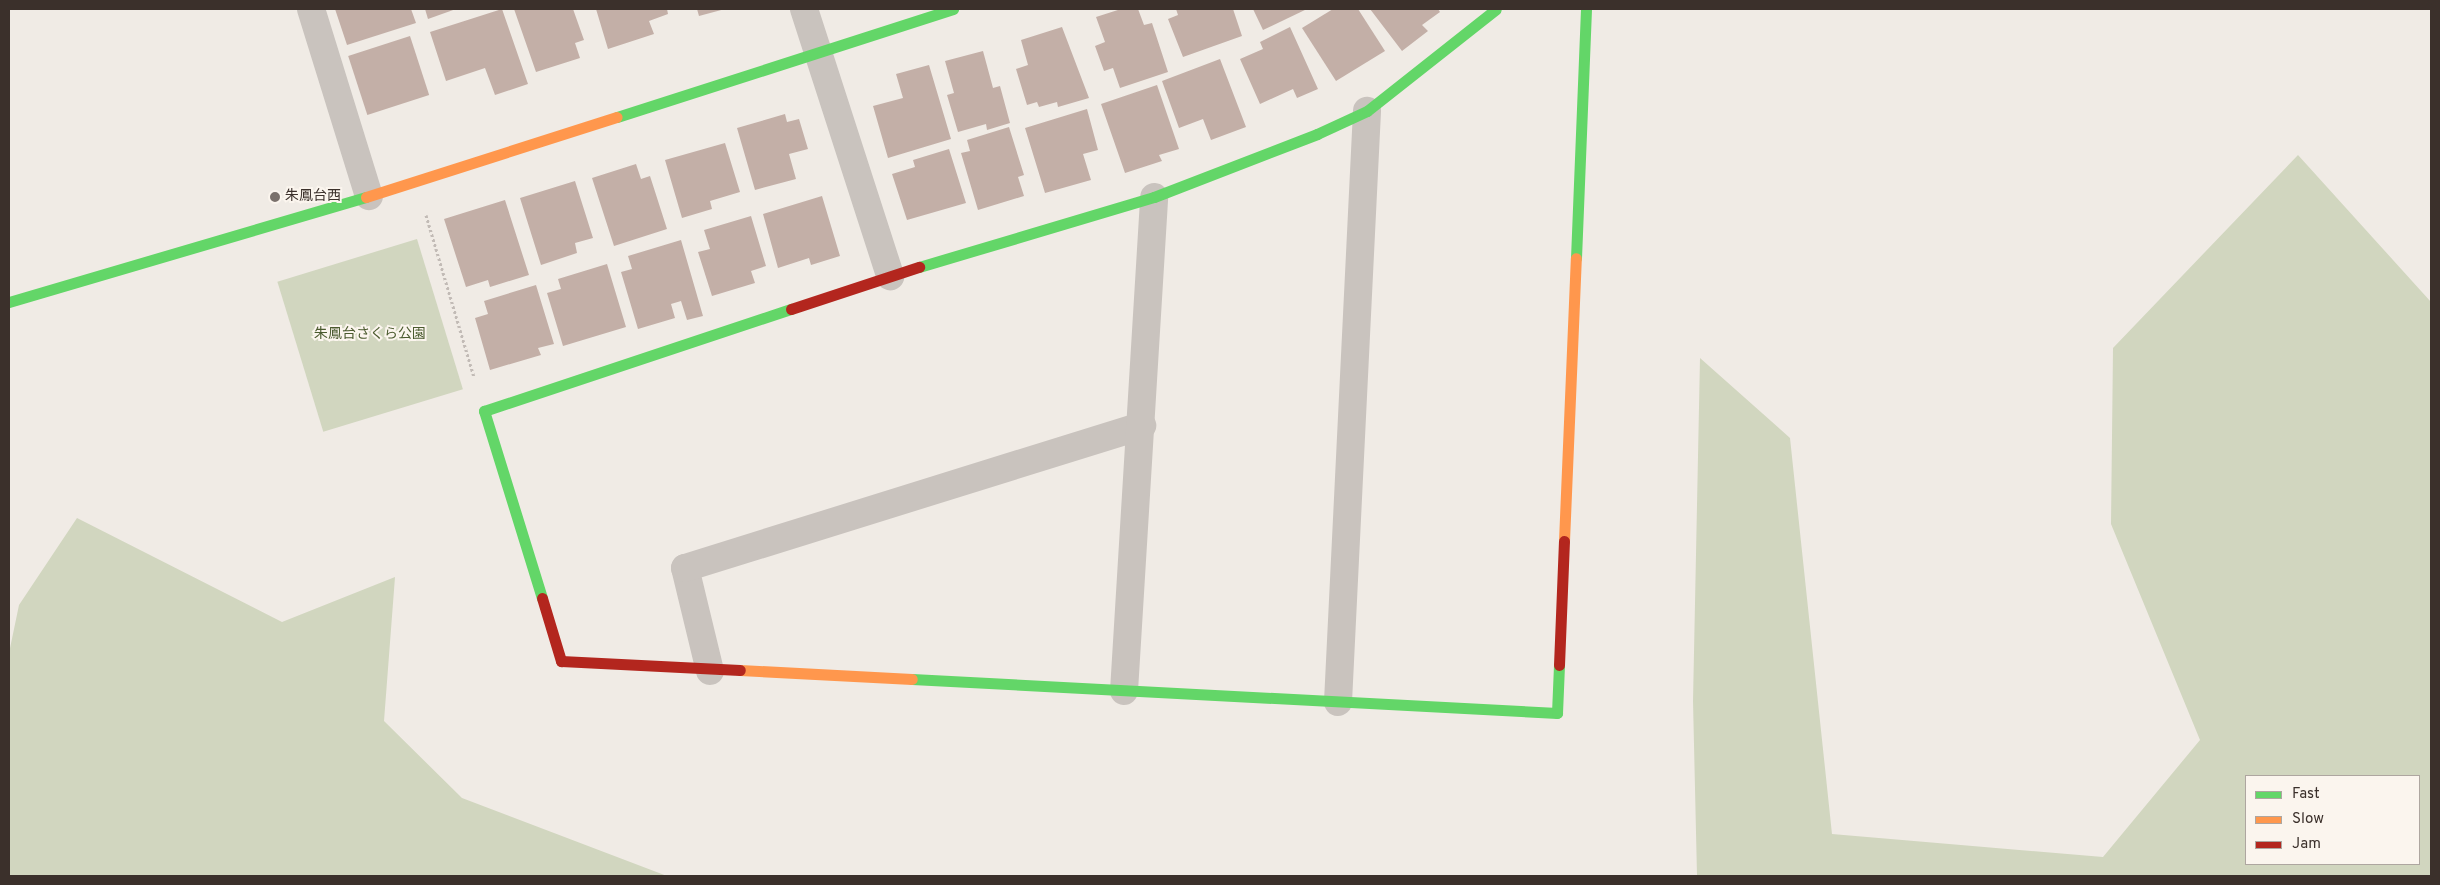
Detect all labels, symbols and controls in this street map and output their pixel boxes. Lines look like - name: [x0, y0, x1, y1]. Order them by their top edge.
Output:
- place label: 朱鳳台西: [285, 189, 341, 205]
- marker: 朱鳳台西: [269, 191, 281, 203]
- park label: 朱鳳台さくら公園: [314, 327, 426, 343]
- legend: [2245, 775, 2420, 865]
- text: Fast: [2292, 785, 2320, 804]
- text: Slow: [2292, 810, 2324, 829]
- text: Jam: [2292, 835, 2321, 854]

